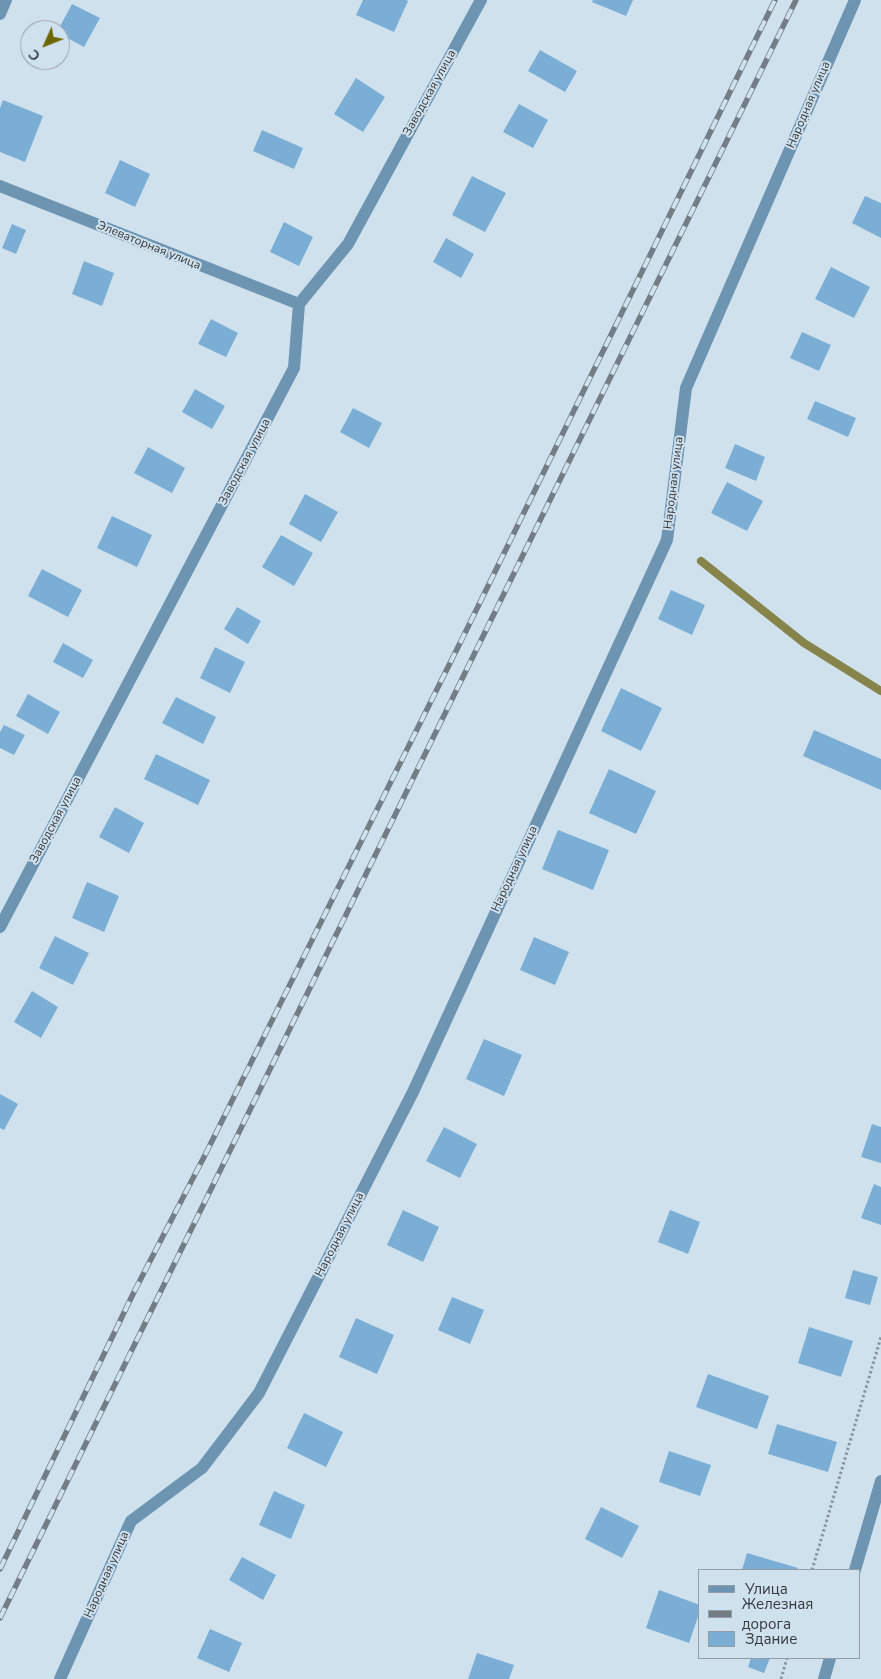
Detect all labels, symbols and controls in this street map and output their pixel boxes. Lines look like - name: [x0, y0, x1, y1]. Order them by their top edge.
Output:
- north arrow: [20, 20, 70, 70]
- text: С: [24, 45, 45, 65]
- street label: Заводская улица: [400, 47, 460, 139]
- street label: Народная улица: [784, 59, 834, 151]
- street label: Элеваторная улица: [95, 219, 203, 273]
- street label: Заводская улица: [216, 416, 274, 508]
- street label: Народная улица: [661, 436, 687, 530]
- street label: Заводская улица: [27, 774, 85, 866]
- street label: Народная улица: [489, 824, 541, 914]
- street label: Народная улица: [312, 1190, 368, 1280]
- street label: Народная улица: [81, 1530, 133, 1620]
- legend: [698, 1569, 861, 1659]
- text: Улица: [745, 1579, 788, 1599]
- text: Железная дорога: [742, 1594, 813, 1634]
- text: Здание: [745, 1629, 797, 1649]

